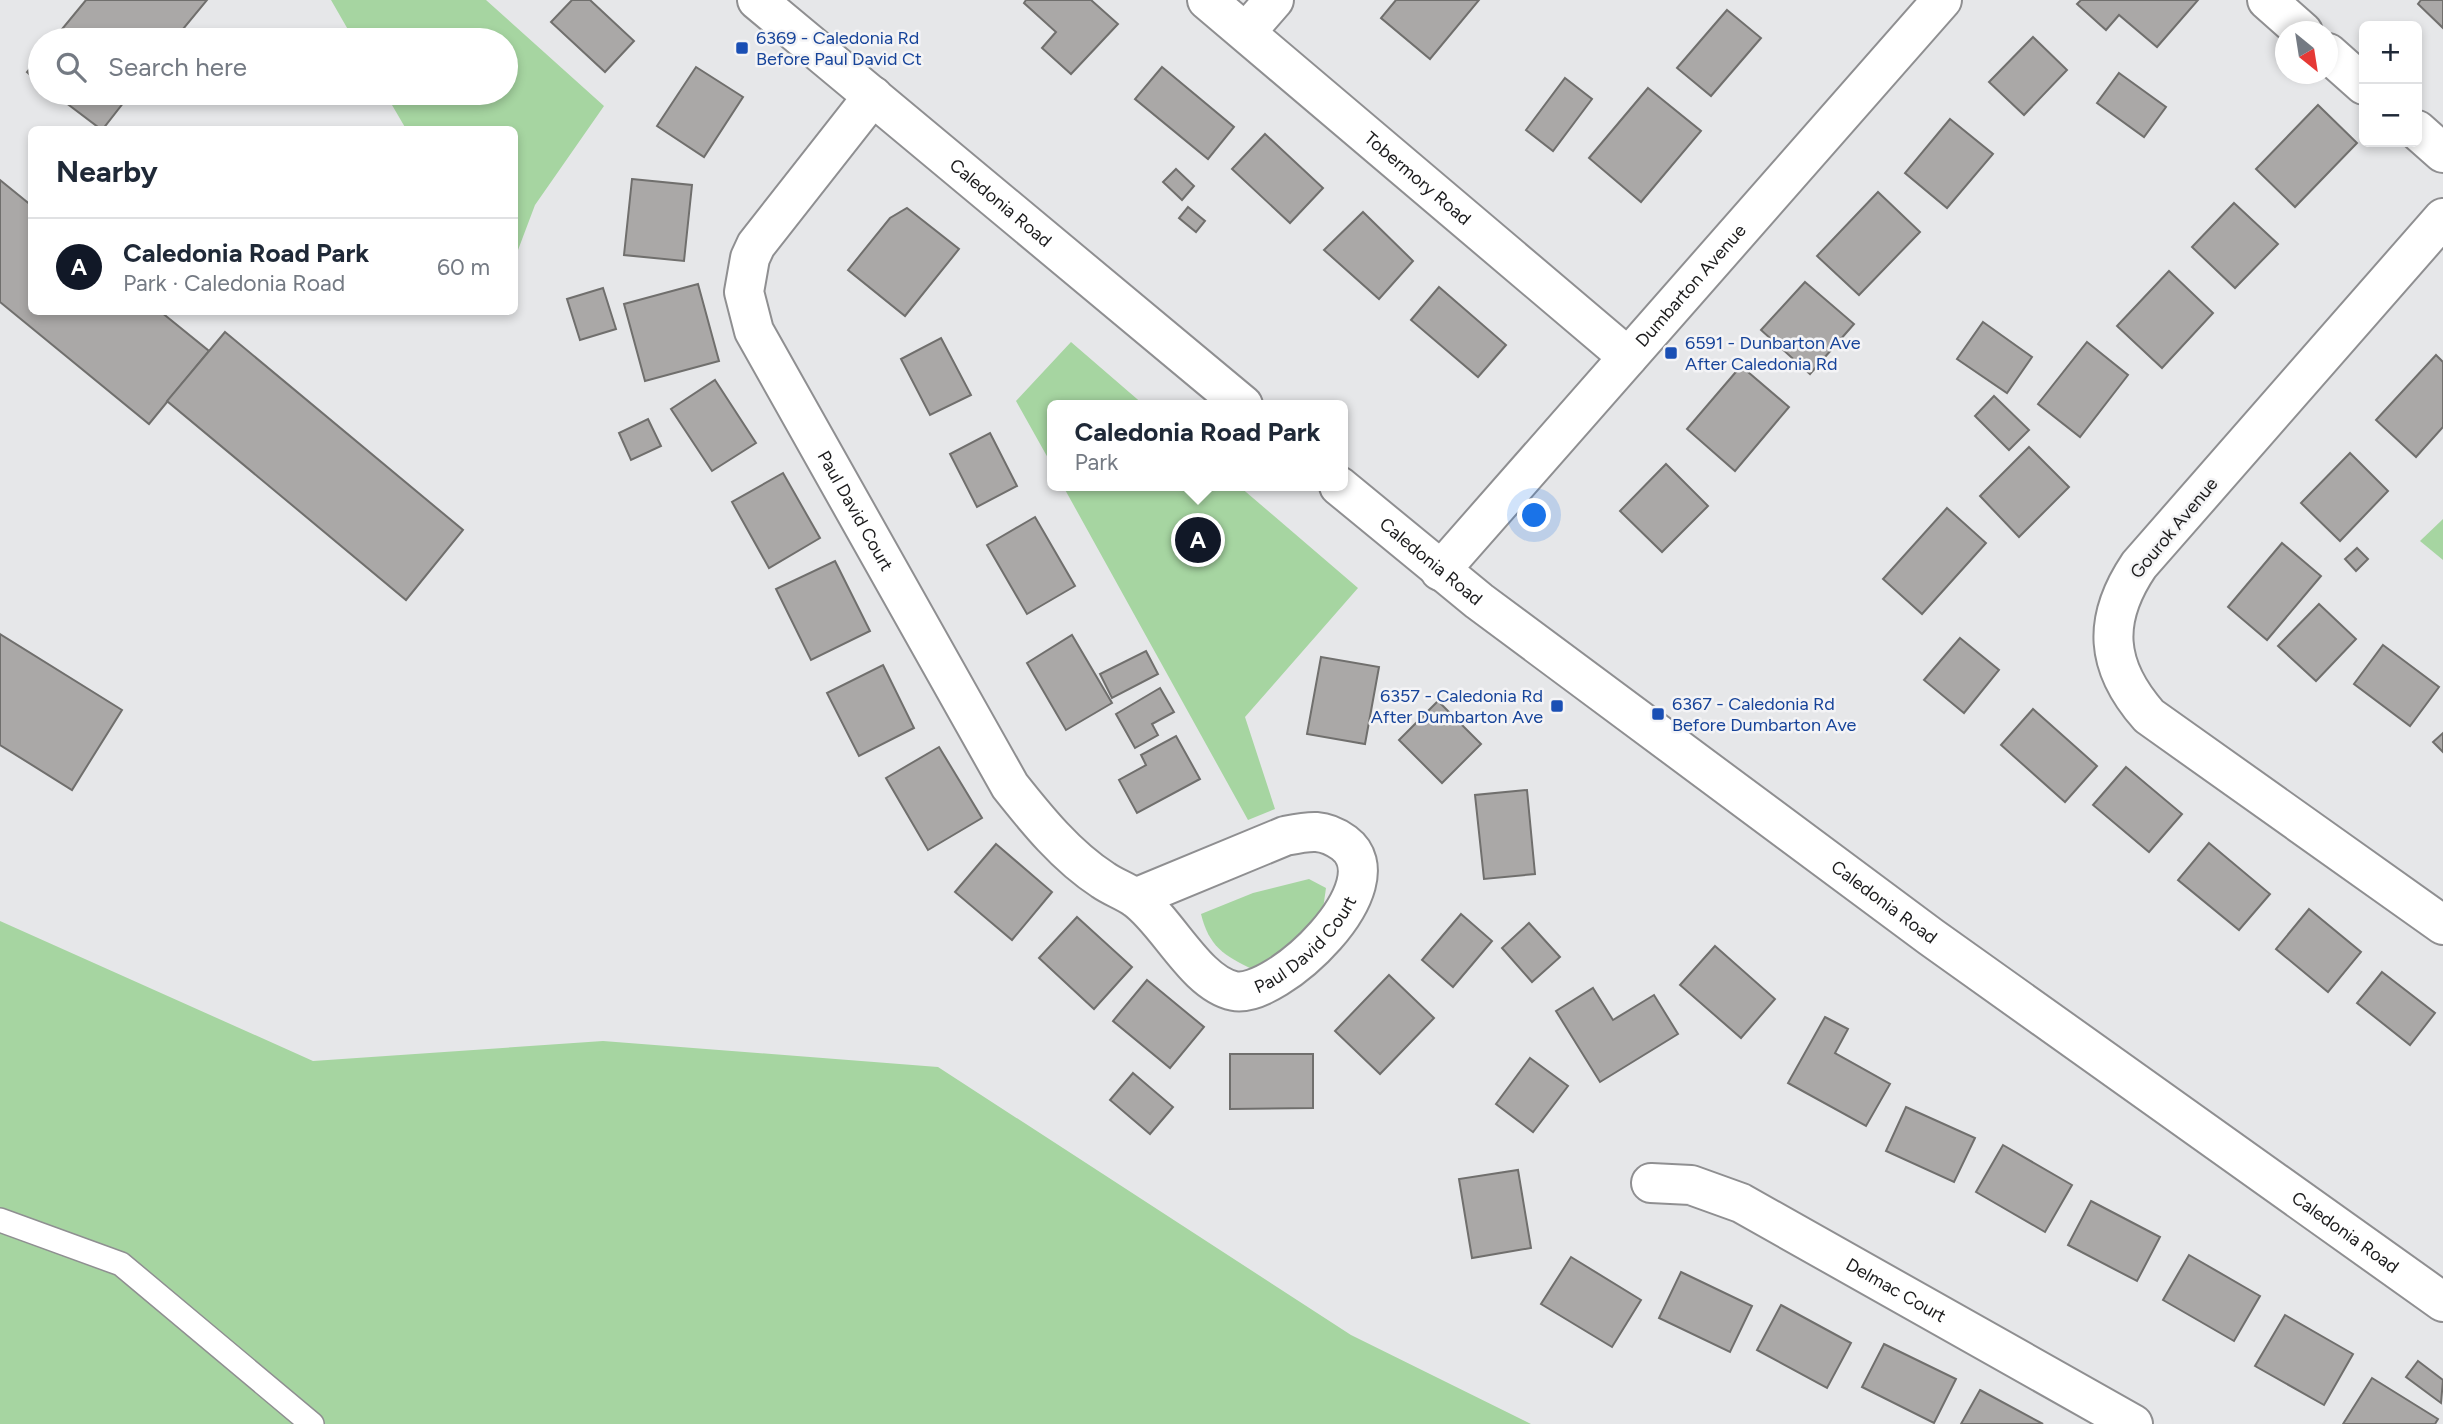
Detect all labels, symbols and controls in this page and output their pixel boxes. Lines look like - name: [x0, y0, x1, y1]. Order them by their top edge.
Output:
- north arrow: [2275, 21, 2338, 84]
- map controls: [2359, 21, 2422, 147]
- button: +: [2359, 21, 2422, 84]
- place label: 6369 - Caledonia Rd Before Paul David Ct: [756, 27, 922, 70]
- search box: [28, 28, 518, 105]
- marker: 6369 - Caledonia Rd Before Paul David Ct: [734, 40, 750, 56]
- icon: search: [52, 48, 90, 86]
- text: Search here: [108, 51, 247, 83]
- button: −: [2359, 84, 2422, 147]
- street label: Tobermory Road: [1360, 127, 1475, 230]
- text: Nearby: [56, 153, 158, 190]
- street label: Caledonia Road: [945, 154, 1056, 252]
- street label: Dumbarton Avenue: [1631, 220, 1751, 352]
- text: Caledonia Road Park: [123, 237, 369, 269]
- text: A: [71, 253, 87, 281]
- text: 60 m: [437, 253, 490, 281]
- text: Park · Caledonia Road: [123, 269, 345, 297]
- place label: 6591 - Dunbarton Ave After Caledonia Rd: [1685, 332, 1861, 375]
- marker: 6591 - Dunbarton Ave After Caledonia Rd: [1663, 345, 1679, 361]
- popup: [1047, 400, 1348, 491]
- text: Caledonia Road Park: [1074, 416, 1321, 448]
- street label: Paul David Court: [813, 447, 898, 575]
- text: Park: [1074, 448, 1118, 476]
- street label: Gourok Avenue: [2125, 473, 2223, 583]
- your location: [1517, 498, 1551, 532]
- street label: Caledonia Road: [1375, 513, 1487, 610]
- pin: A: [1175, 514, 1221, 566]
- place label: 6357 - Caledonia Rd After Dumbarton Ave: [1371, 685, 1543, 728]
- place label: 6367 - Caledonia Rd Before Dumbarton Ave: [1672, 693, 1857, 736]
- marker: 6357 - Caledonia Rd After Dumbarton Ave: [1549, 698, 1565, 714]
- marker: 6367 - Caledonia Rd Before Dumbarton Ave: [1650, 706, 1666, 722]
- street label: Caledonia Road: [1827, 856, 1941, 949]
- street label: Paul David Court: [1251, 892, 1361, 998]
- street label: Caledonia Road: [2287, 1187, 2403, 1278]
- street label: Delmac Court: [1842, 1253, 1950, 1327]

